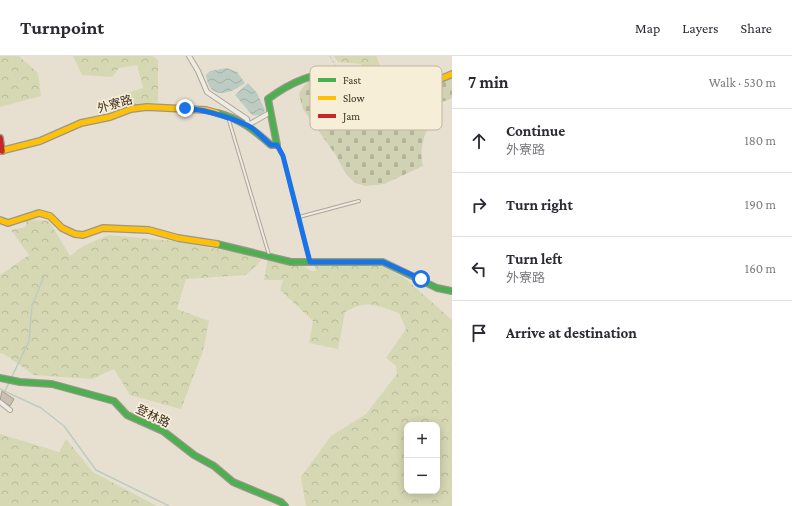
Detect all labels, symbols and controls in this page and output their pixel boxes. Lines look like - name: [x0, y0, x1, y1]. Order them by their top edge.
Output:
- text: Turnpoint: [20, 17, 104, 38]
- text: Map: [635, 20, 660, 36]
- text: Layers: [682, 20, 719, 36]
- text: Share: [741, 20, 772, 36]
- legend: [310, 66, 442, 130]
- text: 7 min: [468, 73, 509, 92]
- text: Fast: [343, 74, 362, 86]
- text: Walk · 530 m: [709, 75, 776, 90]
- street label: 外寮路: [96, 92, 134, 116]
- text: Slow: [343, 92, 365, 104]
- route end: [176, 99, 194, 117]
- text: Jam: [342, 110, 360, 123]
- text: Continue: [506, 123, 565, 139]
- icon: ahead: [468, 130, 490, 152]
- text: 180 m: [744, 133, 776, 148]
- text: 外寮路: [506, 142, 545, 157]
- icon: right: [468, 194, 490, 216]
- text: Turn right: [506, 197, 573, 213]
- text: 190 m: [745, 197, 776, 212]
- text: Turn left: [506, 251, 562, 267]
- icon: left: [468, 258, 490, 280]
- text: 160 m: [745, 261, 776, 276]
- route start: [412, 270, 430, 288]
- text: 外寮路: [506, 270, 545, 285]
- icon: arrive: [468, 322, 490, 344]
- text: Arrive at destination: [506, 325, 637, 341]
- street label: 登林路: [134, 402, 172, 430]
- map controls: [404, 422, 440, 494]
- button: +: [404, 422, 440, 458]
- button: −: [404, 458, 440, 494]

